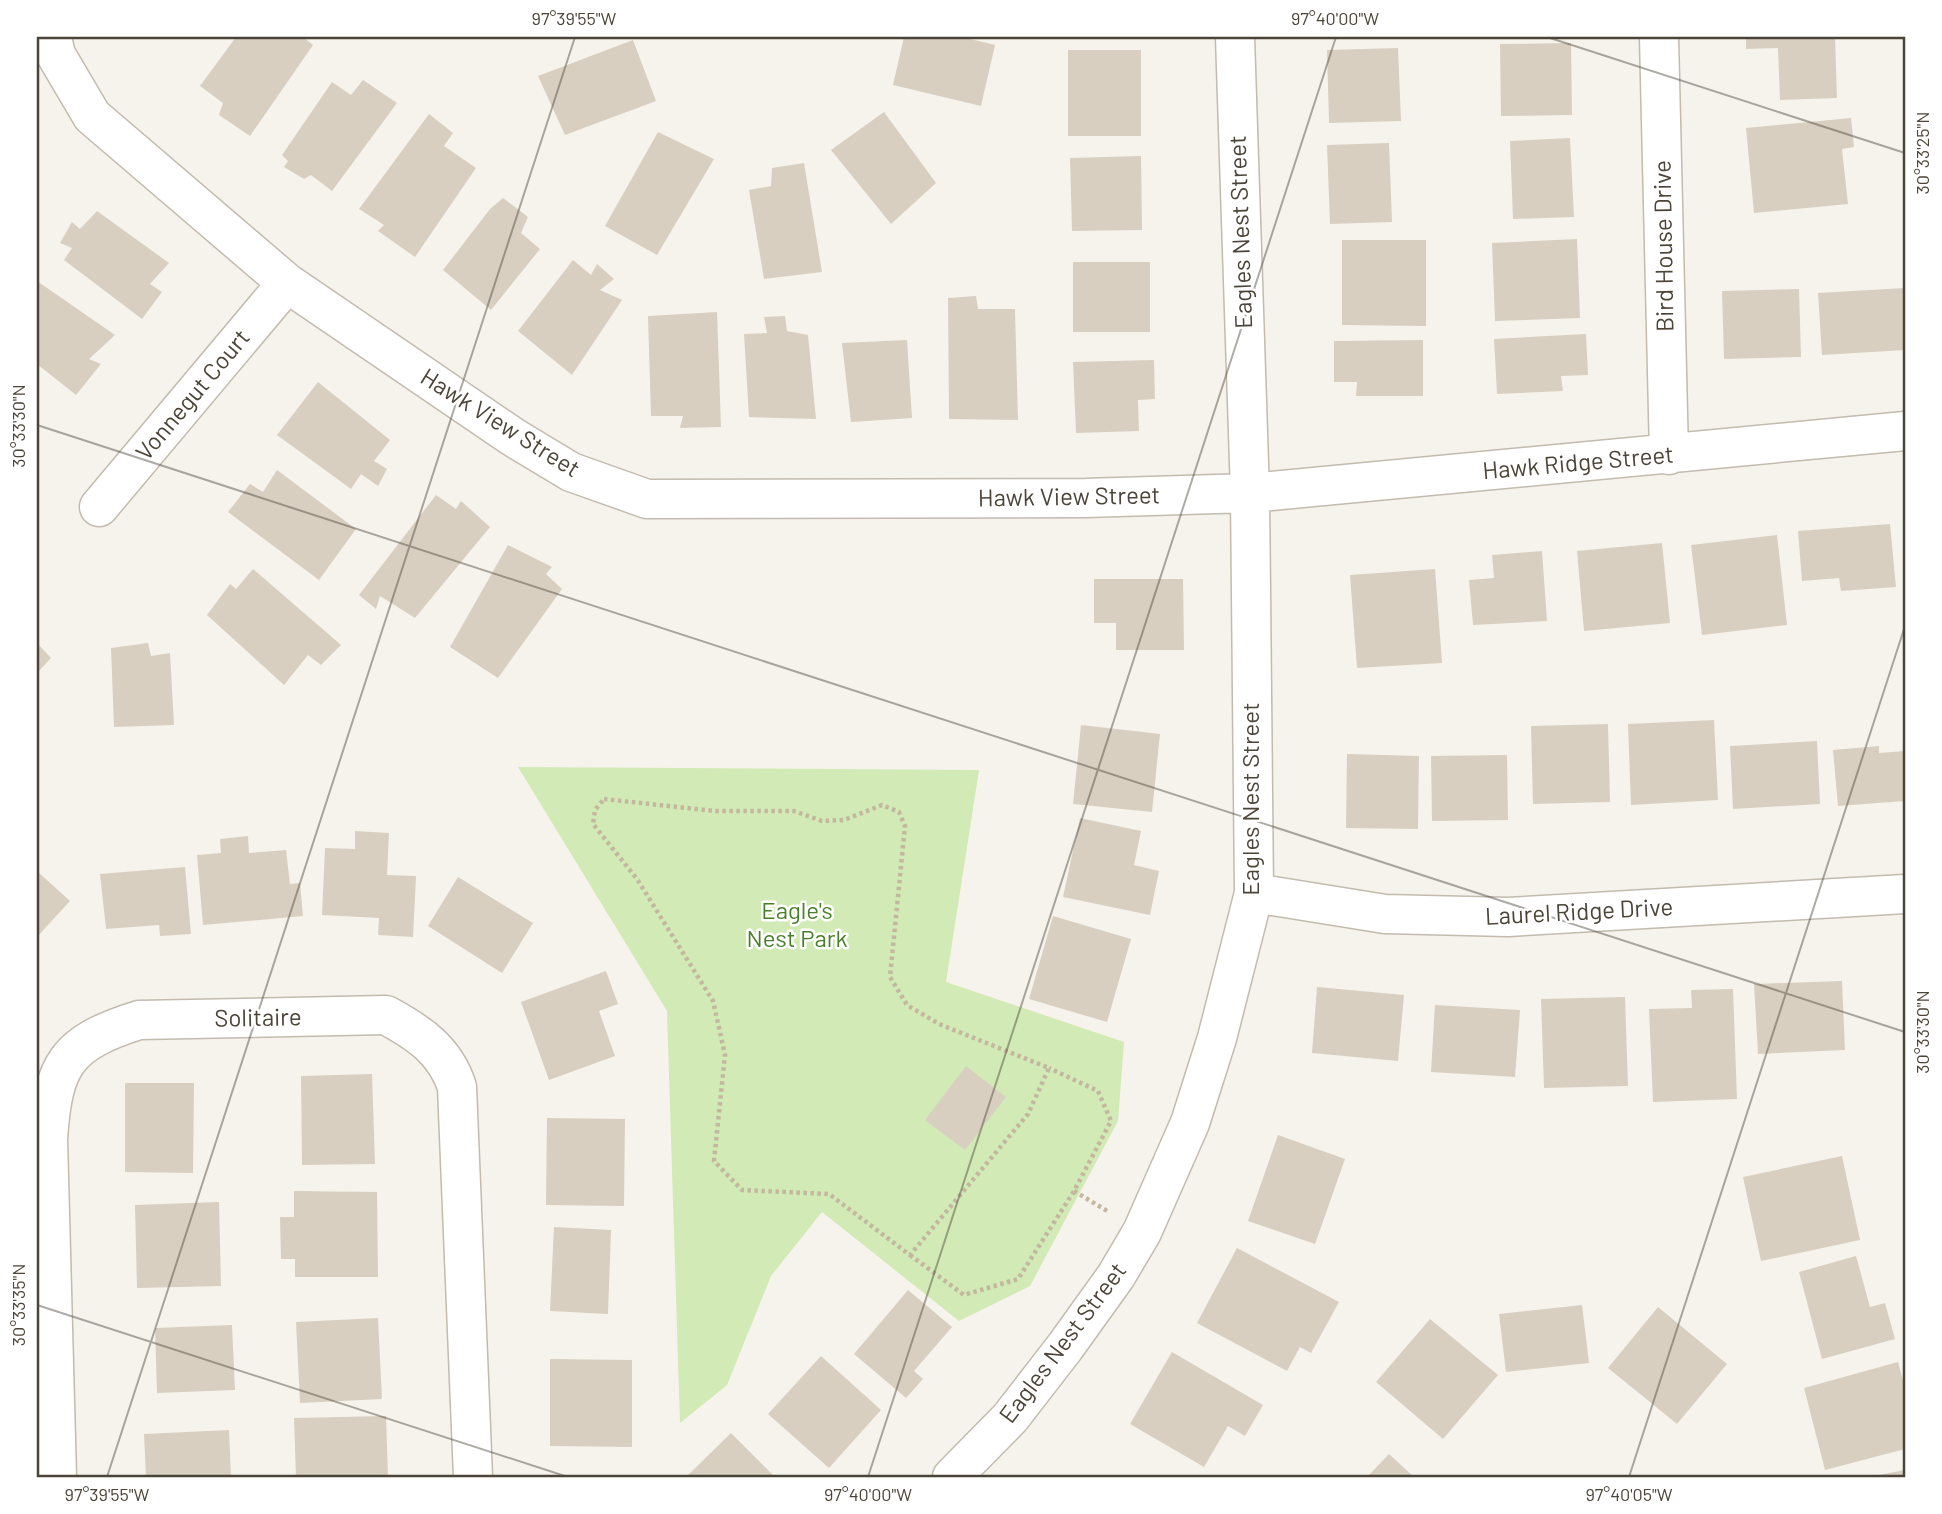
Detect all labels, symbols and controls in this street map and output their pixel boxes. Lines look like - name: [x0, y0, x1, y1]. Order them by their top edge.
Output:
- text: 97°39'55"W: [532, 7, 617, 29]
- text: 97°40'00"W: [1291, 7, 1379, 29]
- text: 30°33'25"N: [1911, 111, 1933, 195]
- street label: Eagles Nest Street: [1222, 135, 1257, 329]
- street label: Bird House Drive: [1647, 160, 1678, 332]
- street label: Vonnegut Court: [129, 323, 255, 465]
- street label: Hawk View Street: [416, 361, 586, 482]
- text: 30°33'30"N: [7, 384, 29, 468]
- street label: Hawk Ridge Street: [1481, 439, 1675, 484]
- street label: Hawk View Street: [978, 479, 1160, 512]
- street label: Eagles Nest Street: [1235, 702, 1264, 896]
- street label: Laurel Ridge Drive: [1484, 891, 1674, 930]
- park label: Eagle's Nest Park: [746, 895, 848, 952]
- text: 30°33'30"N: [1911, 990, 1933, 1074]
- street label: Solitaire: [214, 1001, 302, 1032]
- street label: Eagles Nest Street: [992, 1256, 1132, 1428]
- text: 30°33'35"N: [7, 1264, 29, 1346]
- text: 97°39'55"W: [65, 1483, 150, 1505]
- text: 97°40'00"W: [824, 1483, 912, 1505]
- text: 97°40'05"W: [1585, 1483, 1673, 1505]

